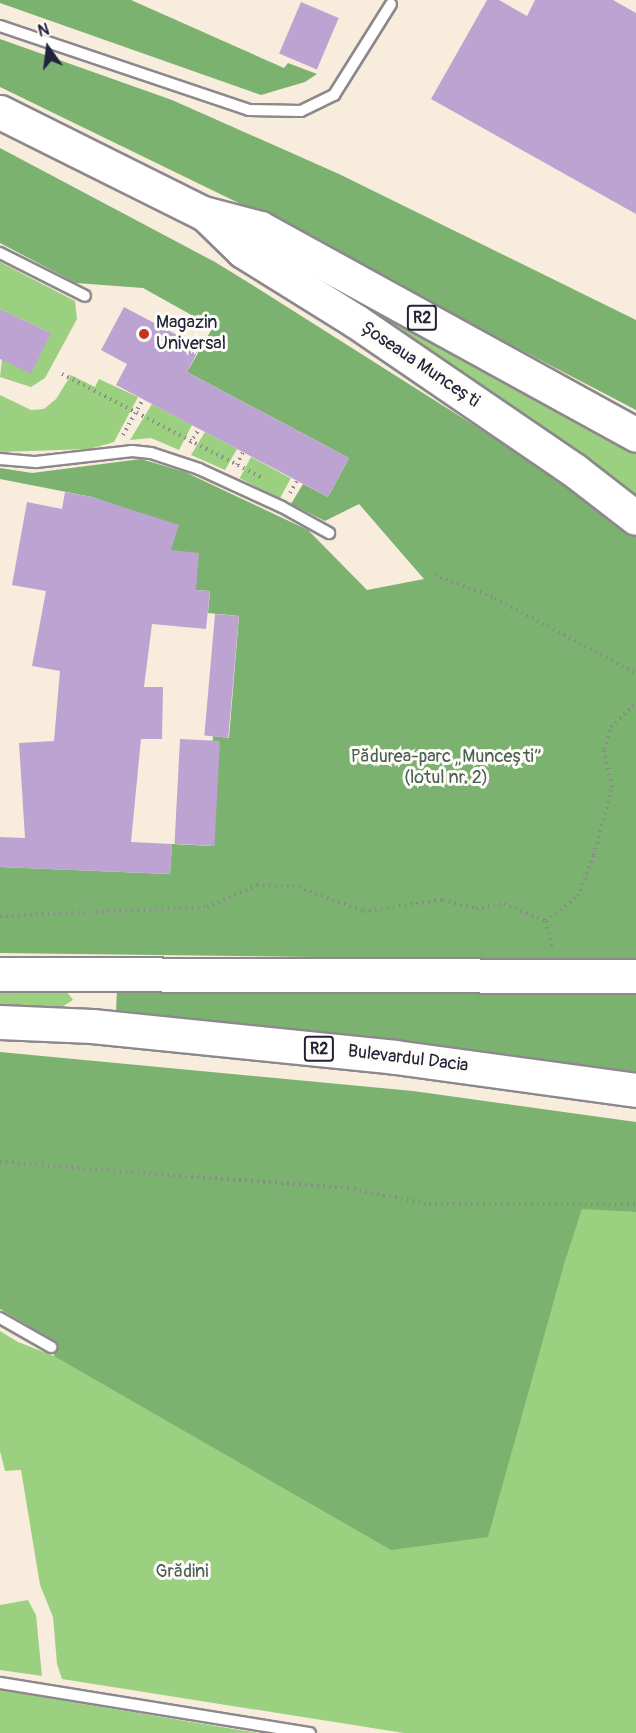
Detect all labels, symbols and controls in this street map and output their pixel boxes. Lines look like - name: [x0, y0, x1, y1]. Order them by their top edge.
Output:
- north arrow: [18, 18, 78, 78]
- text: N: [36, 20, 51, 42]
- road number: R2: [406, 305, 438, 331]
- place label: Magazin Universal: [156, 313, 226, 356]
- street label: Șoseaua Muncești: [357, 317, 483, 413]
- marker: Magazin Universal: [137, 327, 151, 341]
- park label: Pădurea-parc „Muncești” (lotul nr. 2): [351, 747, 541, 789]
- road number: R2: [302, 1036, 336, 1062]
- street label: Bulevardul Dacia: [346, 1041, 470, 1077]
- park label: Grădini: [156, 1561, 208, 1583]

